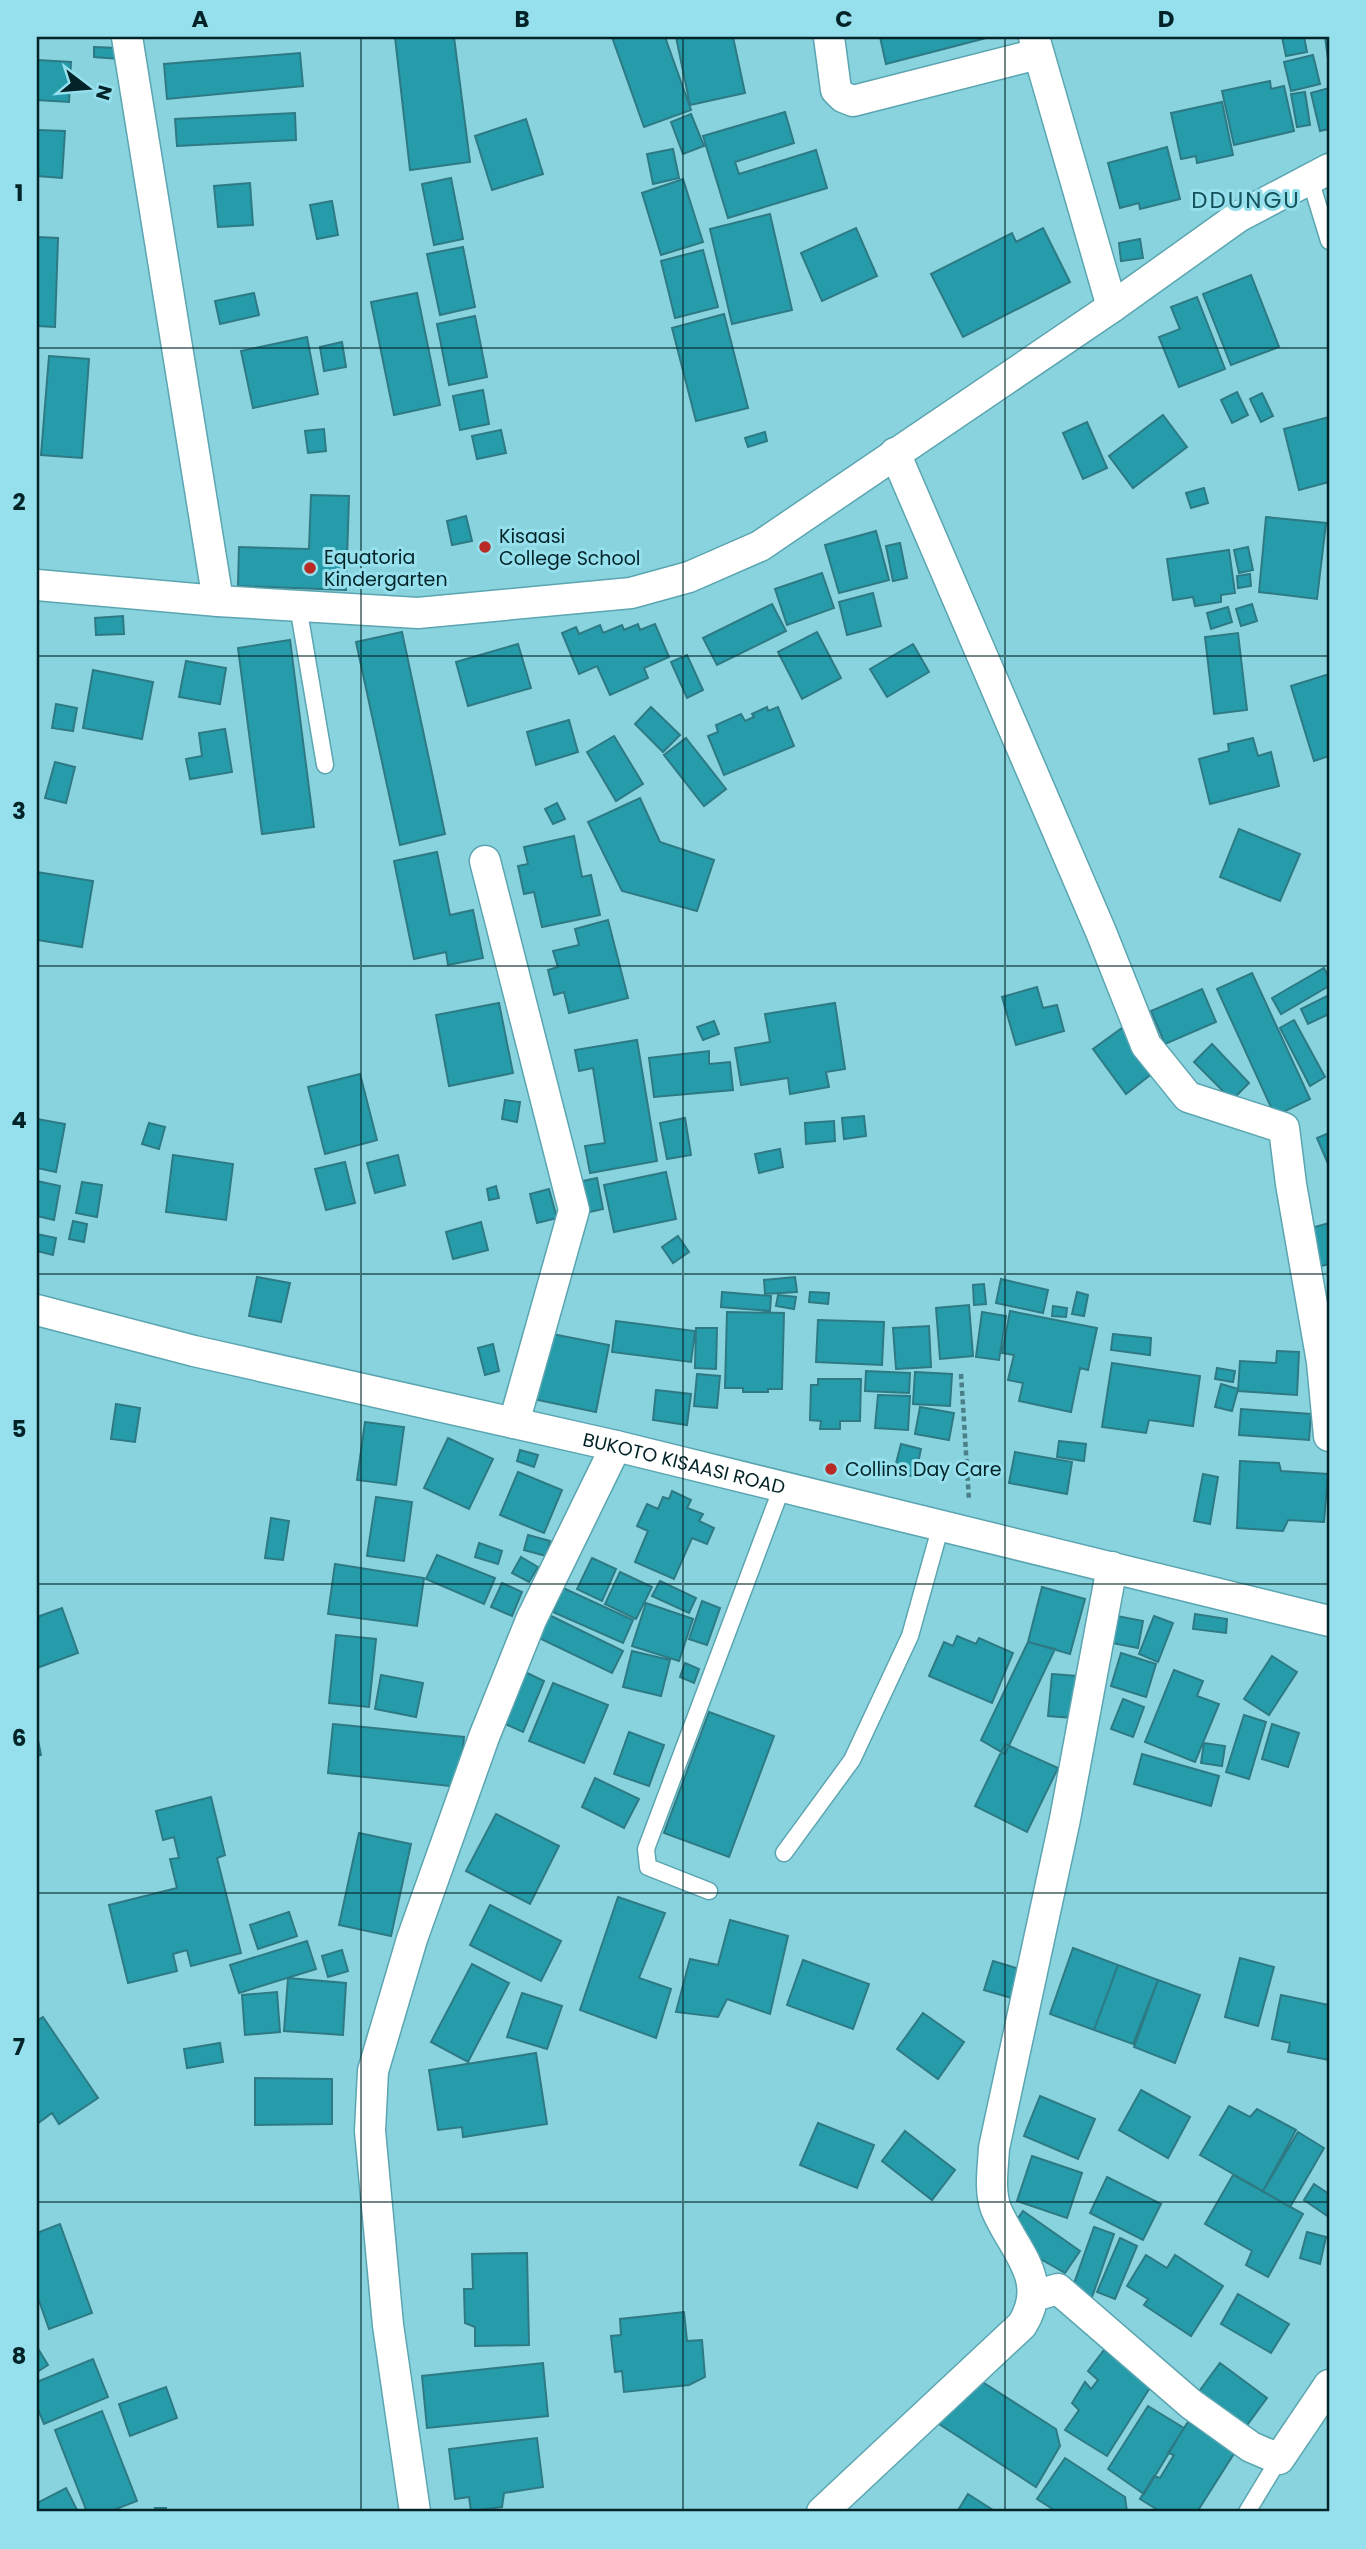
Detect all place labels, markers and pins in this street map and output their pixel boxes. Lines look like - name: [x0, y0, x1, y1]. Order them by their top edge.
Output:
- place label: Kisaasi College School: [499, 523, 641, 572]
- marker: Kisaasi College School: [477, 539, 493, 555]
- place label: Equatoria Kindergarten: [324, 544, 448, 593]
- marker: Equatoria Kindergarten: [302, 560, 318, 576]
- place label: Collins Day Care: [845, 1456, 1001, 1483]
- marker: Collins Day Care: [823, 1461, 839, 1477]

